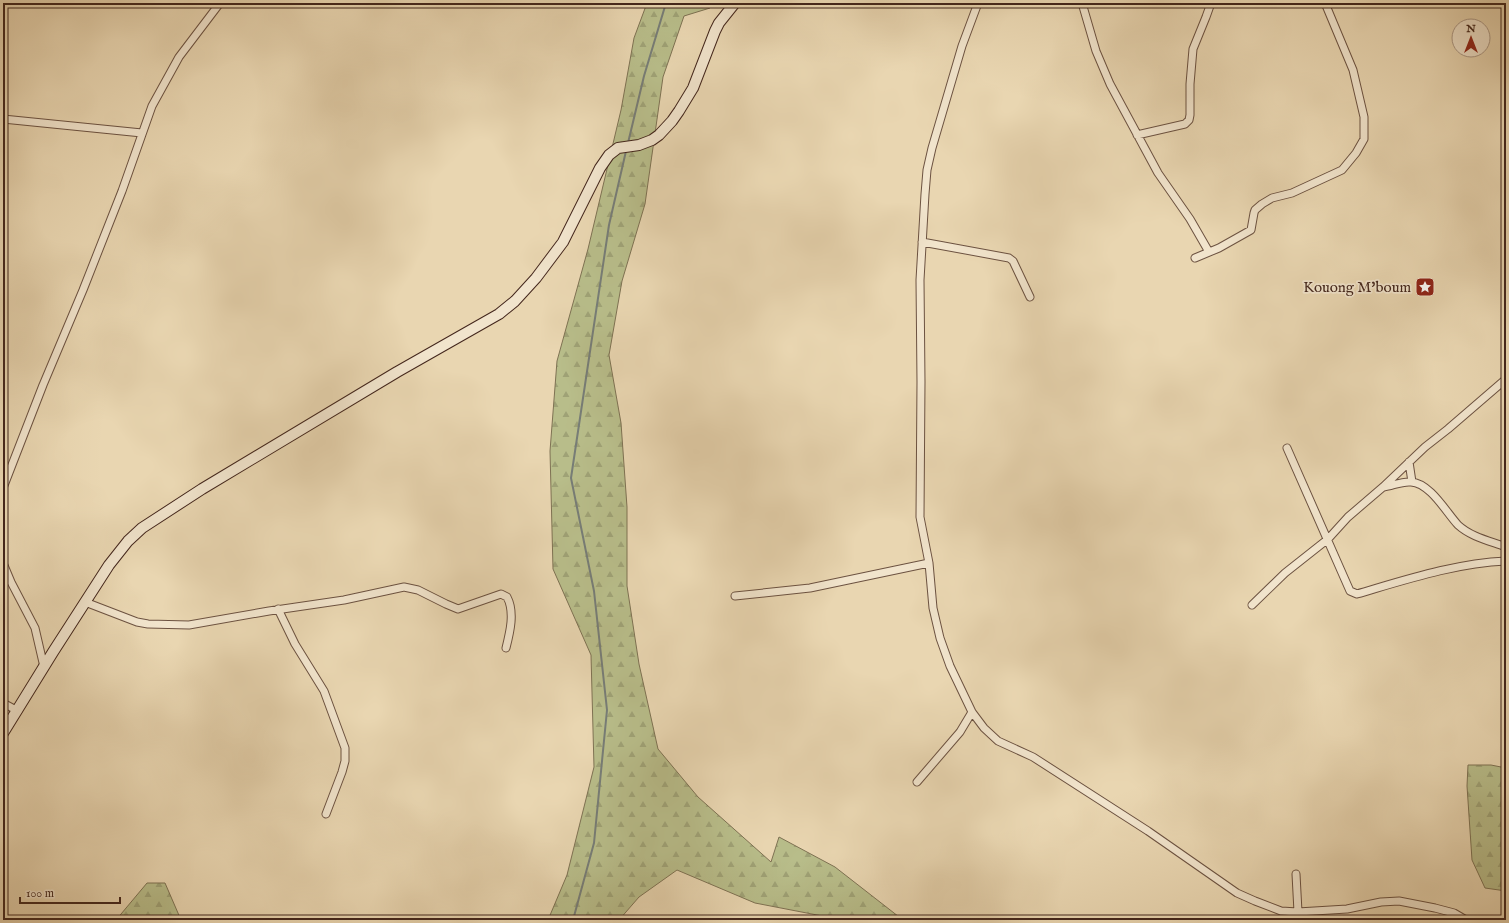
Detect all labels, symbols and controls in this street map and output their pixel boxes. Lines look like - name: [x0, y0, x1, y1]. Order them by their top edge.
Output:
- north arrow: [1451, 18, 1491, 58]
- text: N: [1465, 22, 1476, 36]
- place icon: Kouong M'boum: [1414, 276, 1436, 298]
- place label: Kouong M'boum: [1303, 278, 1411, 297]
- scale bar: [20, 879, 120, 905]
- text: 100 m: [26, 886, 54, 901]

